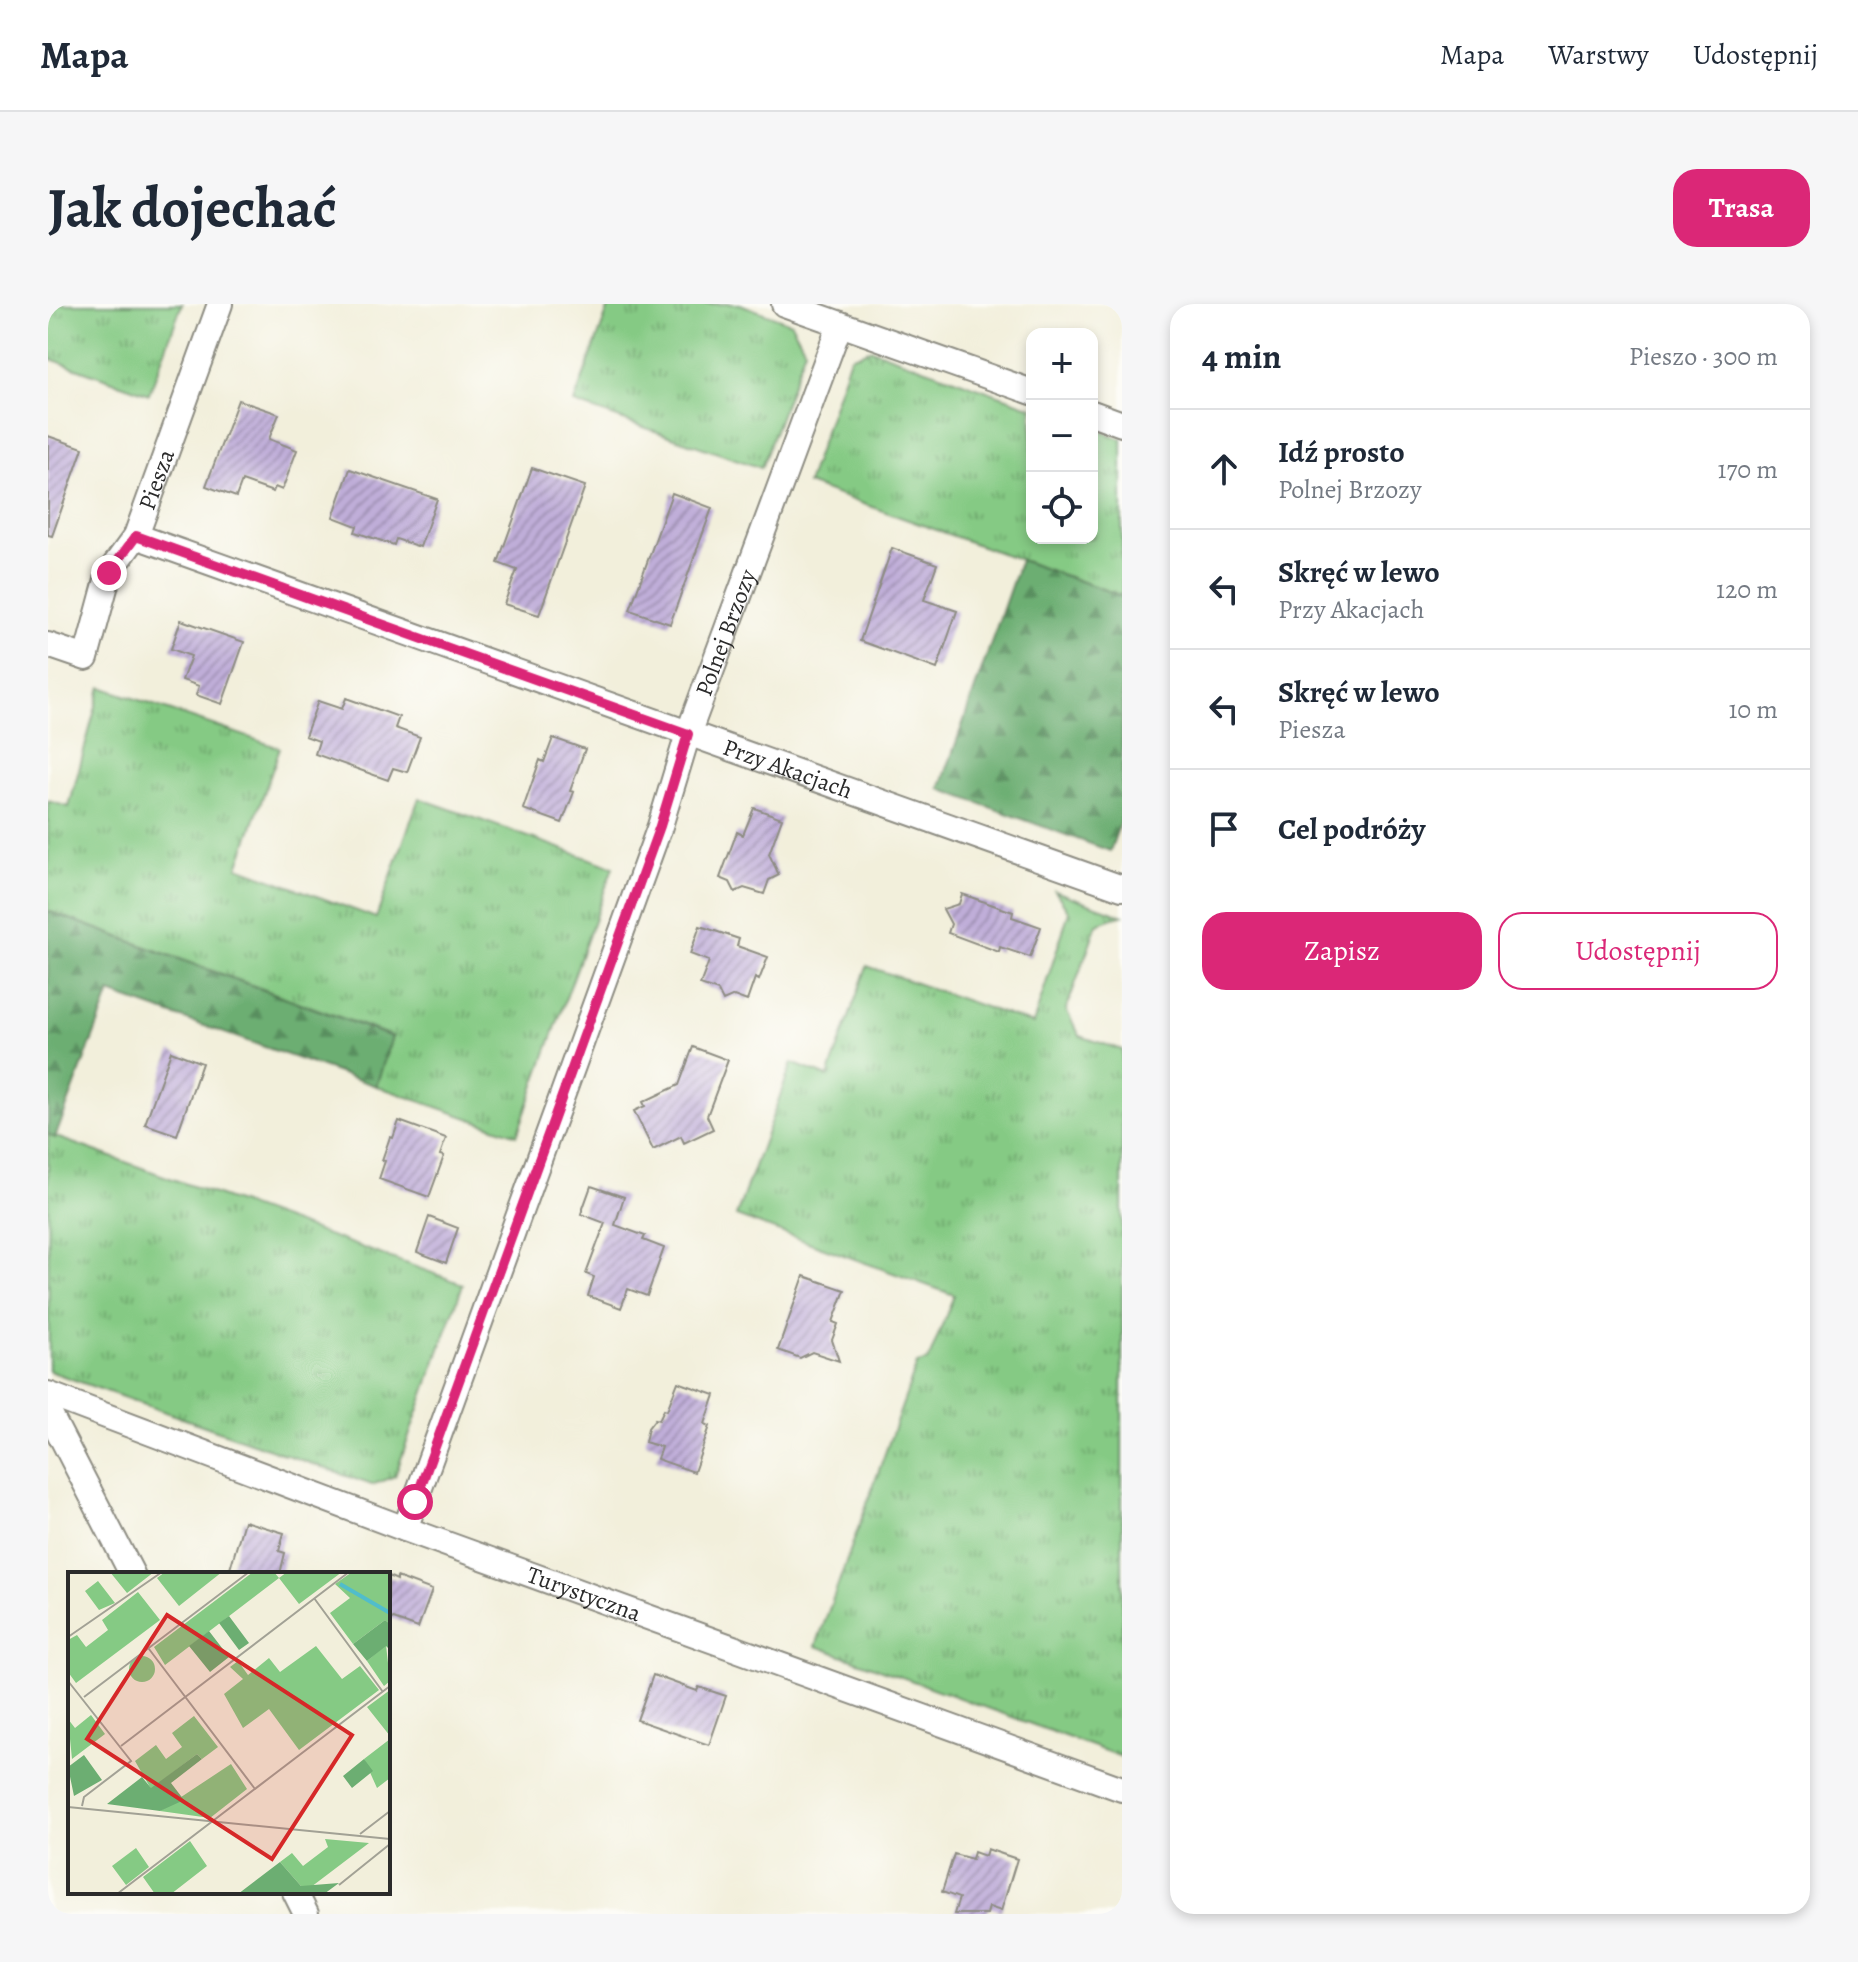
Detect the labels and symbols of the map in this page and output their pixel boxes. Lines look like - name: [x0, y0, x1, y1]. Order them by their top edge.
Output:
- street label: Piesza: [131, 444, 182, 514]
- route end: [91, 555, 127, 591]
- street label: Polnej Brzozy: [687, 565, 764, 701]
- street label: Przy Akacjach: [719, 731, 857, 807]
- route start: [397, 1484, 433, 1520]
- street label: Turystyczna: [522, 1559, 646, 1630]
- inset map: [68, 1572, 390, 1894]

